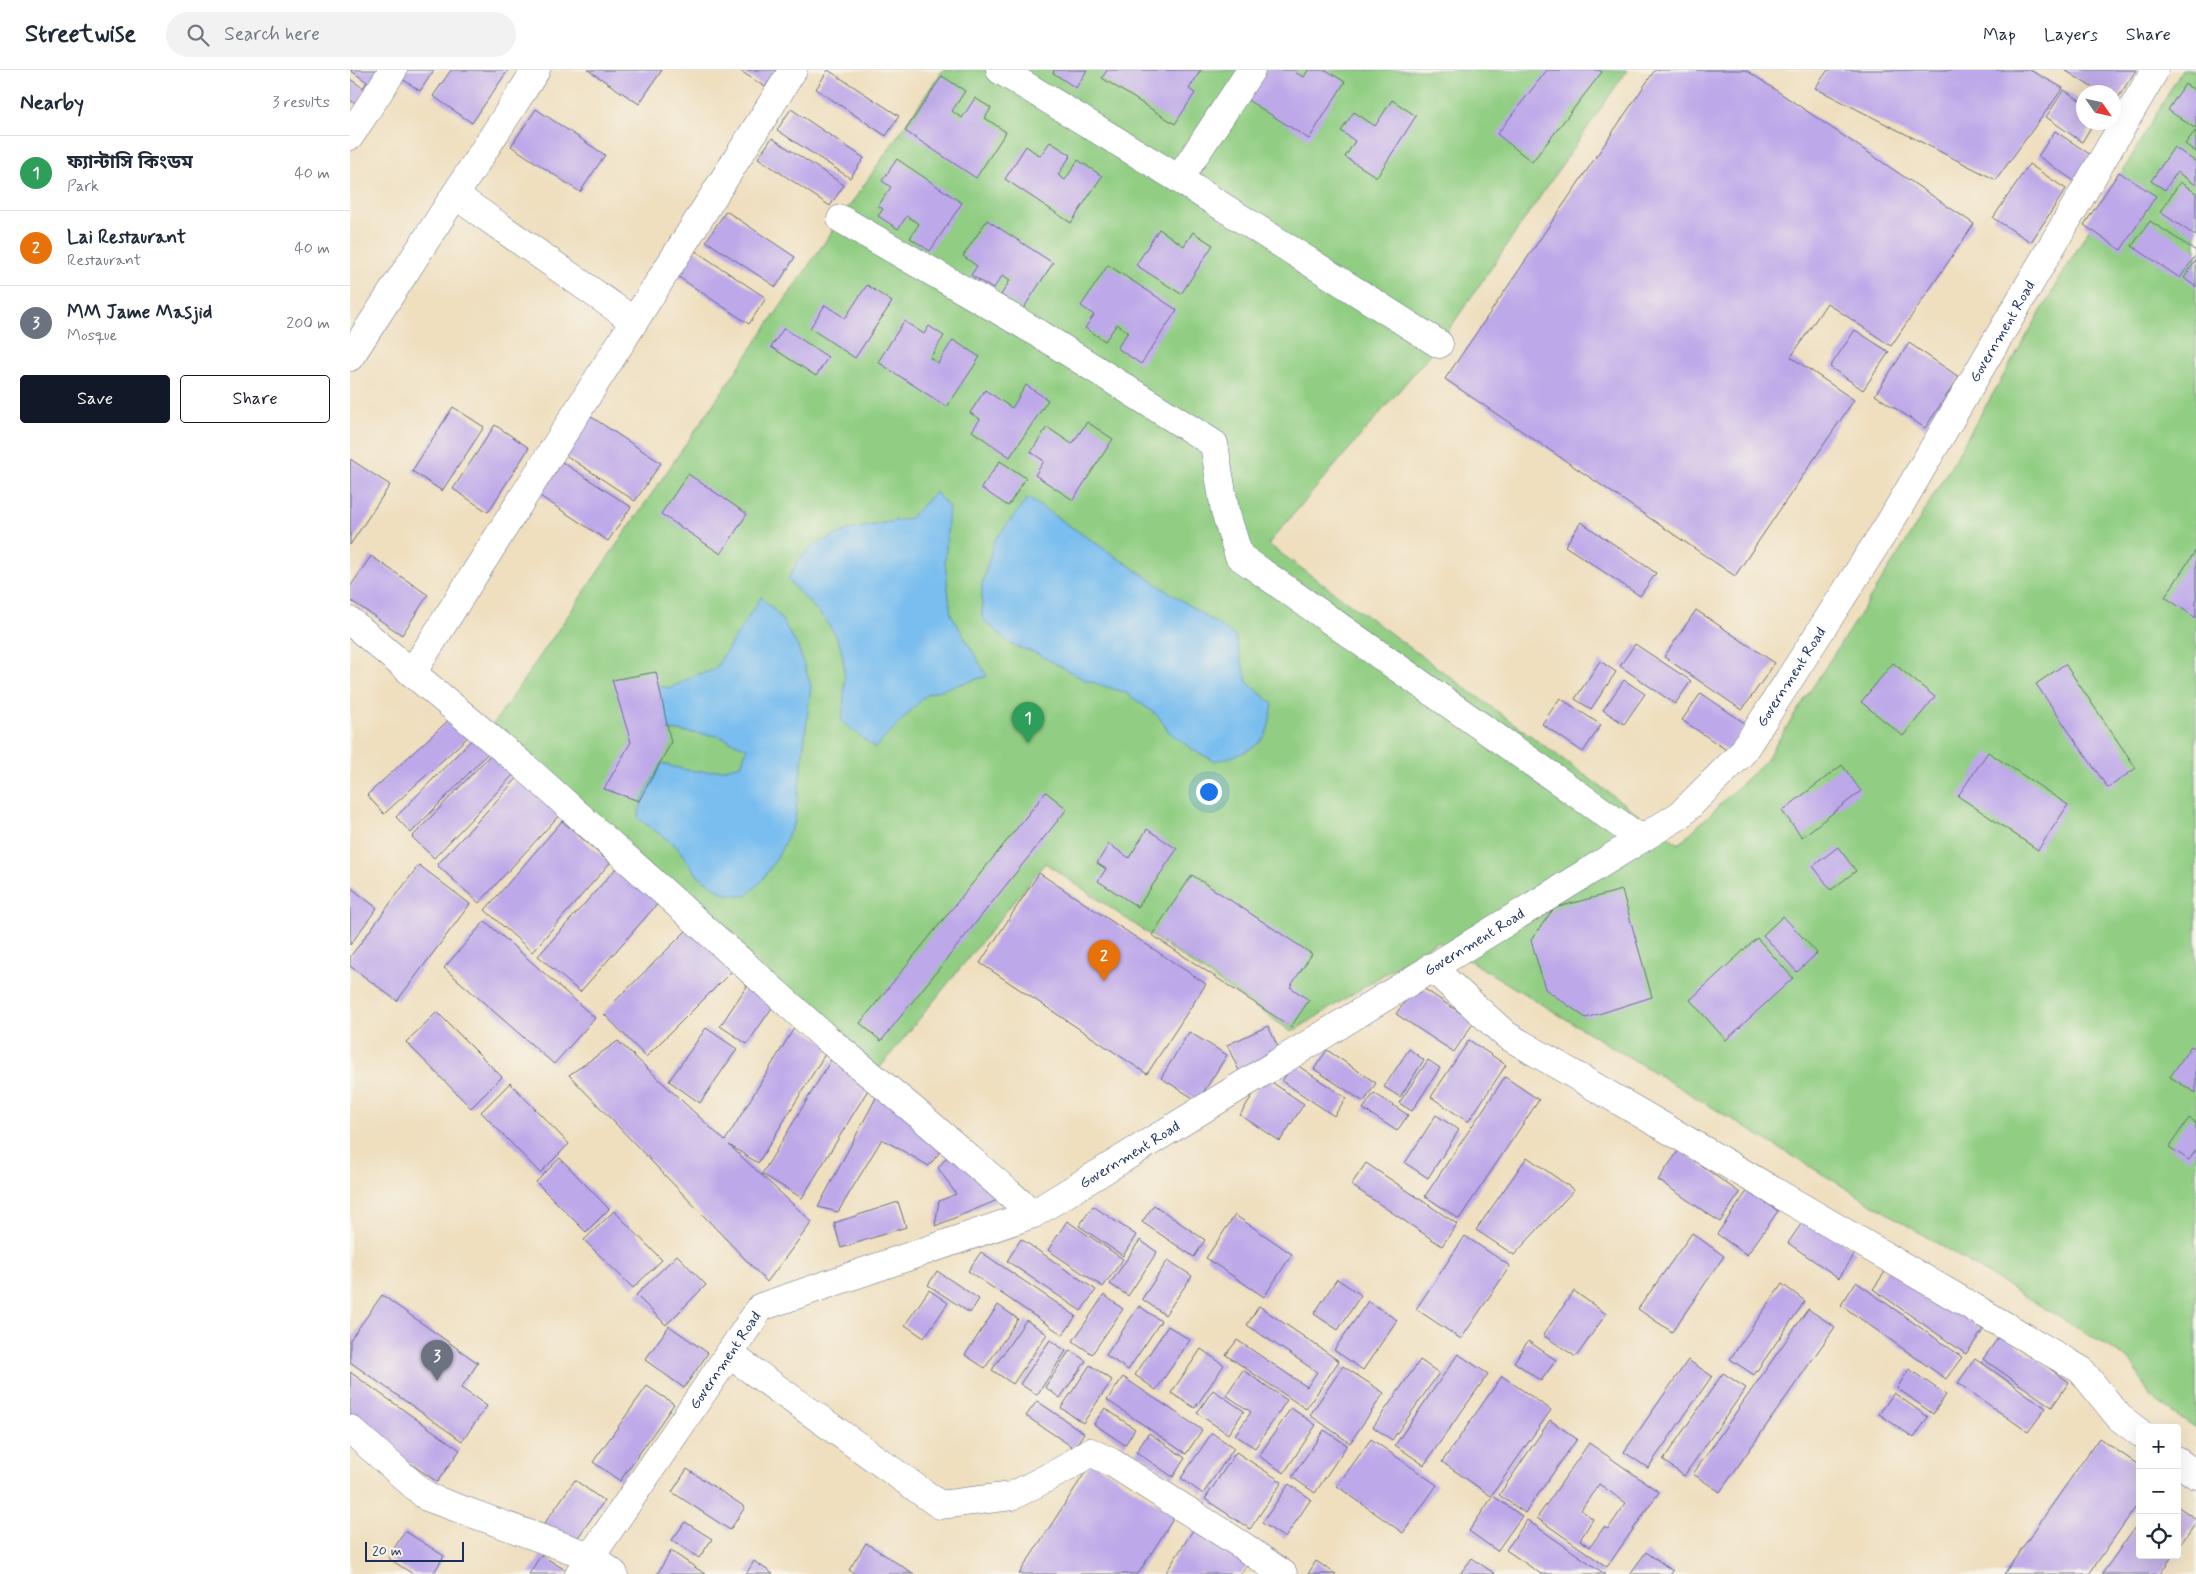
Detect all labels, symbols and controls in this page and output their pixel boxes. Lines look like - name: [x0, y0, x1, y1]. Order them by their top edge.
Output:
- search box: [166, 12, 516, 57]
- text: Streetwise: [25, 19, 136, 50]
- icon: search: [184, 21, 212, 49]
- text: Search here: [224, 22, 320, 47]
- text: Map: [1983, 23, 2016, 47]
- text: Layers: [2044, 23, 2098, 47]
- text: Share: [2126, 23, 2171, 47]
- north arrow: [2076, 85, 2121, 130]
- text: Nearby: [20, 89, 84, 117]
- text: 3 results: [272, 92, 330, 113]
- text: ফ্যান্টাসি কিংডম: [67, 150, 193, 175]
- text: 1: [32, 163, 40, 184]
- text: 40 m: [294, 163, 330, 184]
- text: Park: [67, 176, 99, 197]
- text: Lai Restaurant: [67, 225, 186, 250]
- text: 2: [32, 238, 40, 259]
- text: 40 m: [294, 238, 330, 259]
- text: Restaurant: [67, 250, 141, 271]
- street label: Government Road: [1965, 277, 2040, 386]
- text: MM Jame Masjid: [67, 300, 212, 325]
- text: 3: [32, 313, 40, 334]
- text: 200 m: [286, 313, 330, 334]
- text: Mosque: [67, 325, 117, 346]
- button: Save: [20, 375, 170, 423]
- button: Share: [180, 375, 330, 423]
- street label: Government Road: [1752, 624, 1831, 731]
- pin: 1: [1012, 702, 1044, 743]
- your location: [1196, 779, 1222, 805]
- street label: Government Road: [1421, 904, 1529, 981]
- pin: 2: [1088, 940, 1120, 981]
- street label: Government Road: [1076, 1117, 1184, 1194]
- street label: Government Road: [685, 1307, 766, 1414]
- pin: 3: [421, 1340, 453, 1381]
- map controls: [2136, 1424, 2181, 1559]
- button: +: [2136, 1424, 2181, 1469]
- button: −: [2136, 1469, 2181, 1514]
- button: locate: [2136, 1514, 2181, 1559]
- scale bar: [365, 1539, 464, 1562]
- text: 20 m: [372, 1542, 402, 1560]

